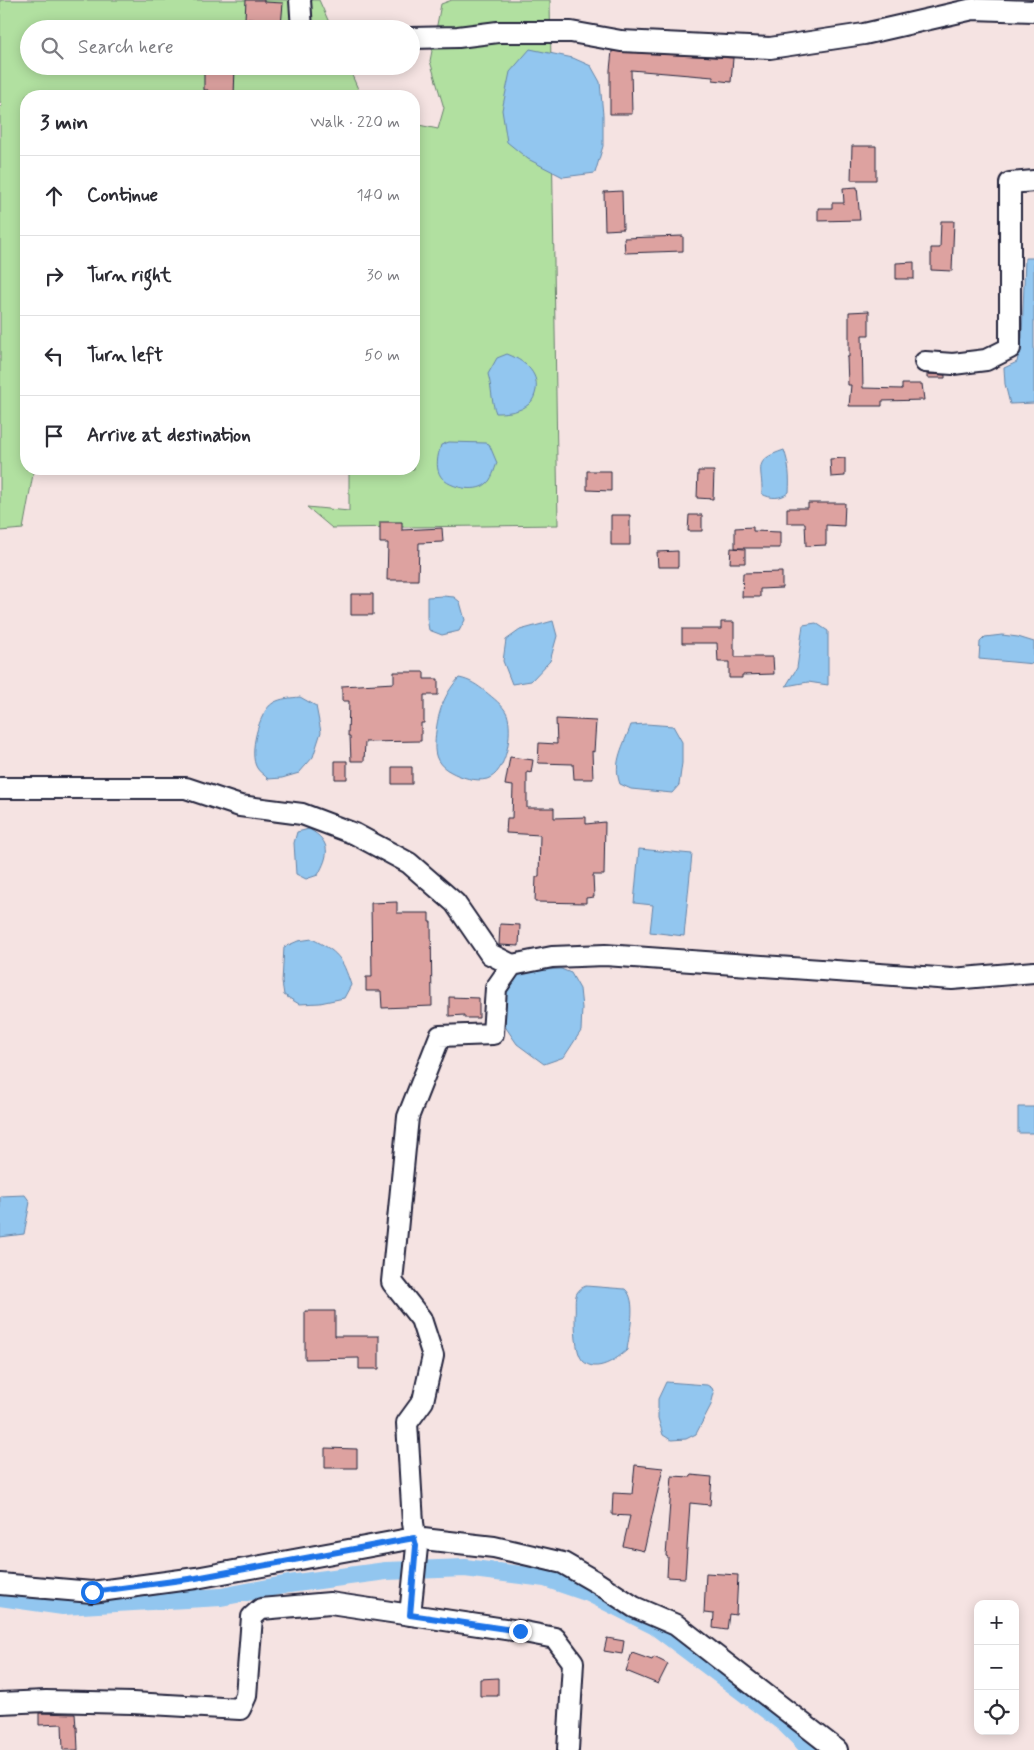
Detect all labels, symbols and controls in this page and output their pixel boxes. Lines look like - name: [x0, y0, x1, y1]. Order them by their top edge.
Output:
- search box: [20, 20, 420, 75]
- icon: search: [38, 34, 66, 62]
- text: Search here: [78, 35, 174, 60]
- text: 3 min: [40, 109, 88, 137]
- text: Walk · 220 m: [310, 112, 400, 133]
- icon: ahead: [40, 182, 68, 210]
- text: Continue: [87, 183, 158, 208]
- text: 140 m: [356, 185, 400, 206]
- icon: right: [40, 262, 68, 290]
- text: Turn right: [87, 263, 171, 288]
- text: 30 m: [367, 265, 400, 286]
- icon: left: [40, 342, 68, 370]
- text: Turn left: [87, 343, 163, 368]
- text: 50 m: [364, 345, 400, 366]
- icon: arrive: [40, 422, 68, 450]
- text: Arrive at destination: [87, 423, 251, 448]
- route start: [81, 1581, 104, 1604]
- map controls: [974, 1600, 1019, 1735]
- button: +: [974, 1600, 1019, 1645]
- route end: [509, 1620, 532, 1643]
- button: −: [974, 1645, 1019, 1690]
- button: locate: [974, 1690, 1019, 1735]

